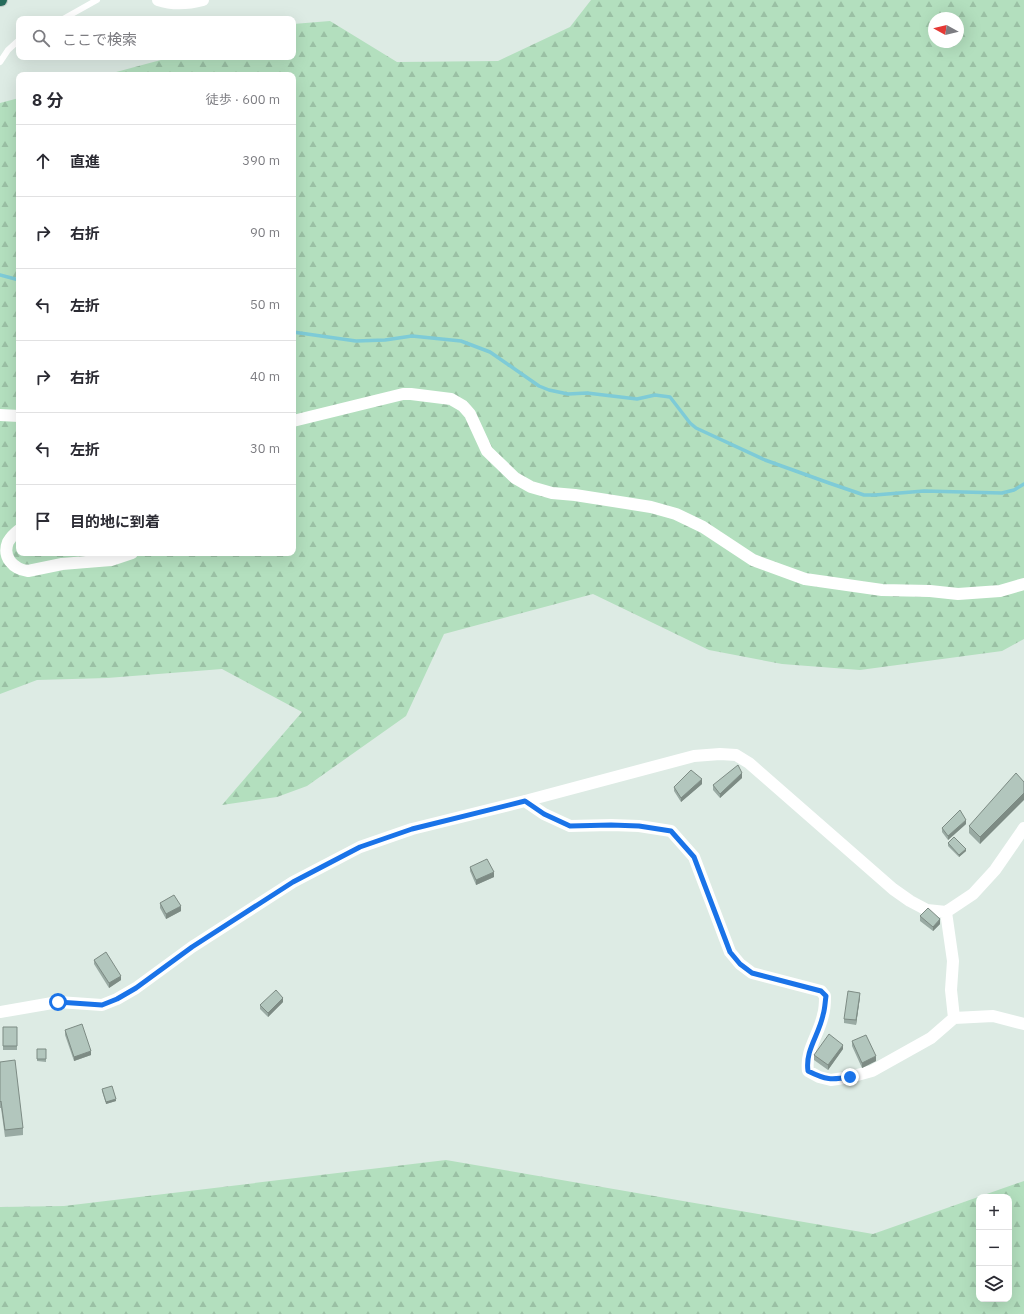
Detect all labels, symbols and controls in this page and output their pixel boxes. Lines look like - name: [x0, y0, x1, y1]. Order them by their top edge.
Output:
- north arrow: [928, 12, 964, 48]
- search box: [16, 16, 296, 60]
- icon: search: [30, 27, 52, 49]
- text: ここで検索: [62, 30, 137, 49]
- text: 8 分: [32, 89, 63, 111]
- text: 徒歩 · 600 m: [206, 91, 280, 108]
- icon: ahead: [32, 150, 54, 172]
- text: 直進: [70, 152, 100, 171]
- text: 390 m: [242, 152, 280, 169]
- icon: right: [32, 222, 54, 244]
- text: 右折: [70, 224, 100, 243]
- text: 90 m: [250, 224, 280, 241]
- icon: left: [32, 294, 54, 316]
- text: 左折: [70, 296, 100, 315]
- text: 50 m: [250, 296, 280, 313]
- icon: right: [32, 366, 54, 388]
- text: 右折: [70, 368, 100, 387]
- text: 40 m: [250, 368, 280, 385]
- icon: left: [32, 438, 54, 460]
- text: 左折: [70, 440, 100, 459]
- text: 30 m: [250, 440, 280, 457]
- icon: arrive: [32, 510, 54, 532]
- text: 目的地に到着: [70, 512, 160, 531]
- route start: [49, 993, 67, 1011]
- route end: [841, 1068, 859, 1086]
- map controls: [976, 1194, 1012, 1302]
- button: +: [976, 1194, 1012, 1230]
- button: −: [976, 1230, 1012, 1266]
- button: layers: [976, 1266, 1012, 1302]

